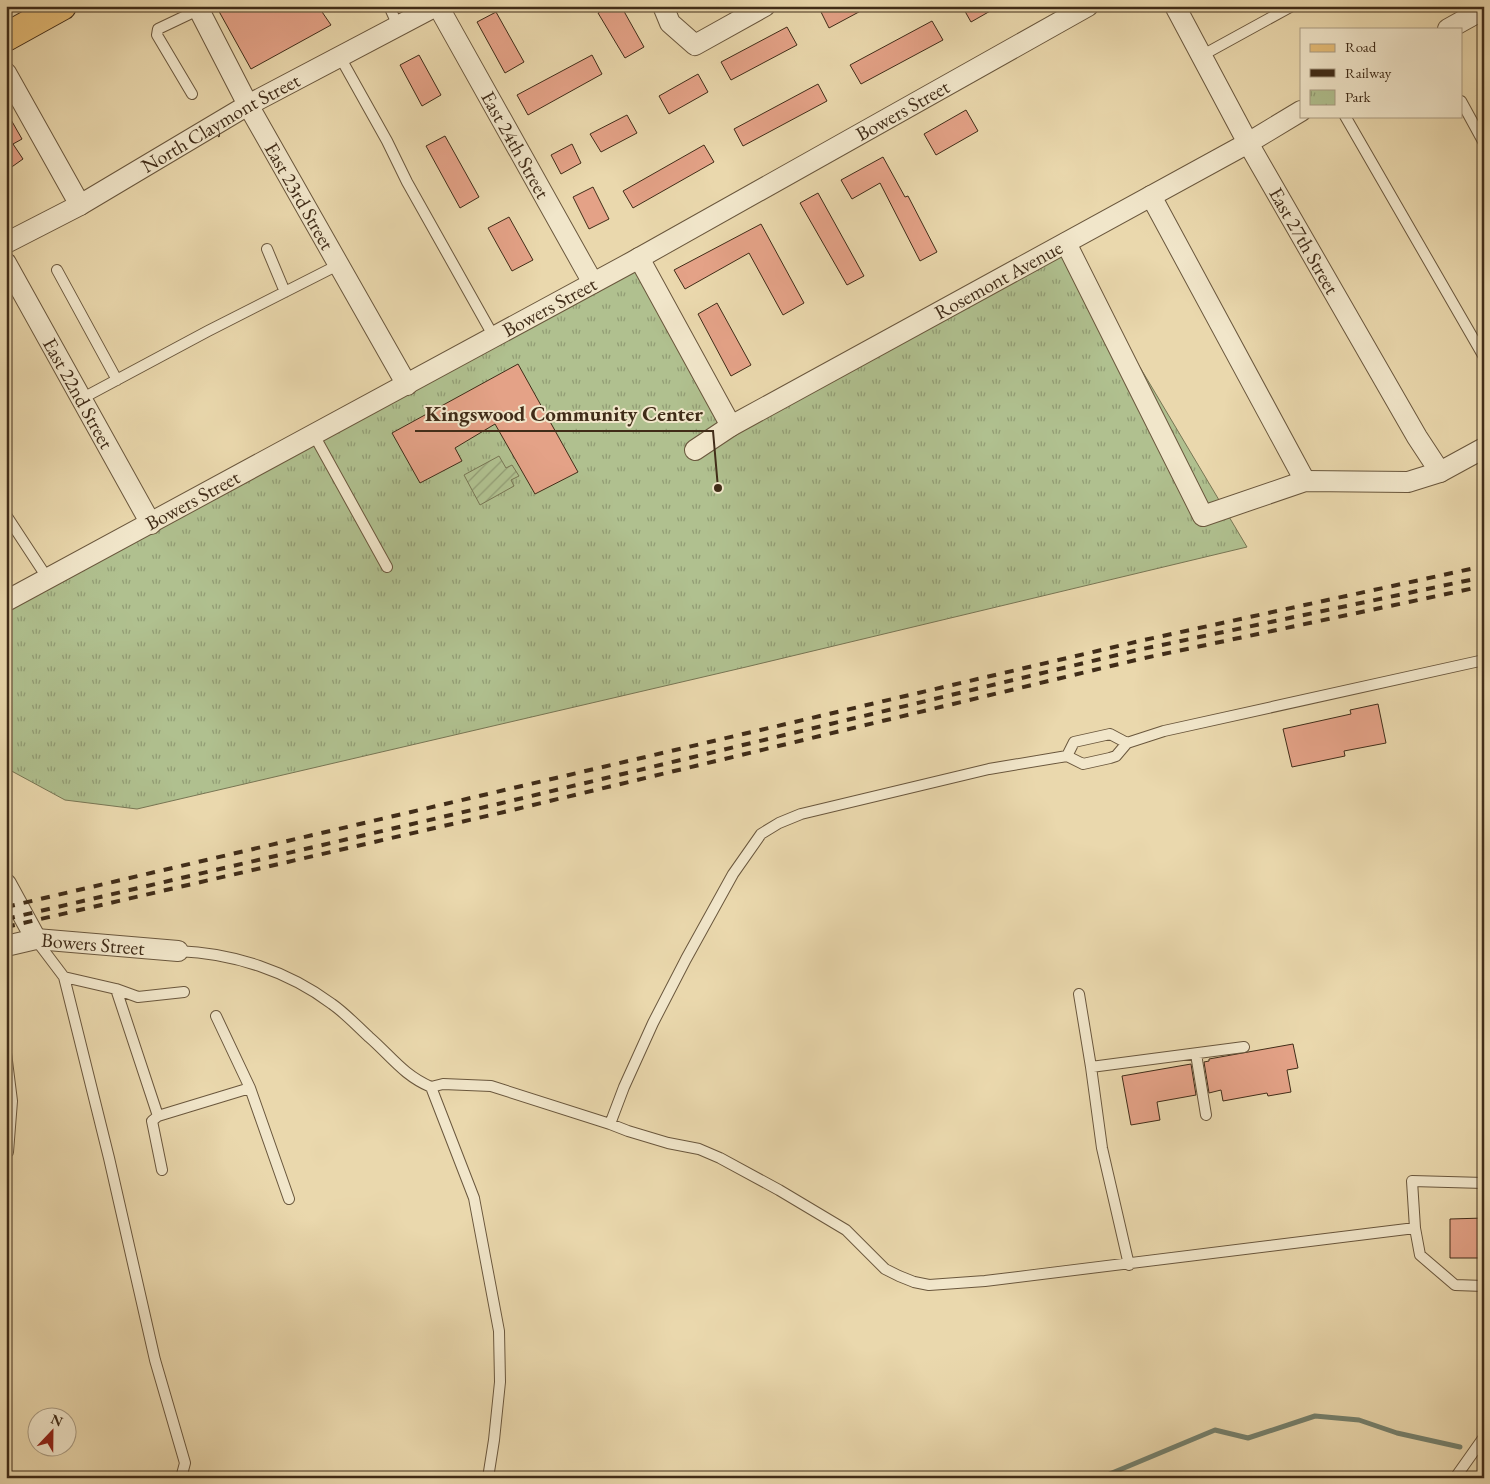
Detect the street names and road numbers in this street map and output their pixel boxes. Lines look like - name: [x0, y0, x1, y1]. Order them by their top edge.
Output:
- street label: North Claymont Street: [136, 67, 305, 179]
- street label: Bowers Street: [851, 73, 955, 147]
- street label: East 24th Street: [475, 86, 556, 204]
- street label: East 23rd Street: [259, 138, 341, 255]
- street label: East 27th Street: [1263, 183, 1346, 300]
- street label: Rosemont Avenue: [930, 234, 1067, 325]
- street label: Bowers Street: [498, 270, 602, 343]
- street label: East 22nd Street: [37, 333, 120, 454]
- street label: Bowers Street: [141, 464, 245, 536]
- street label: Bowers Street: [40, 927, 146, 961]

